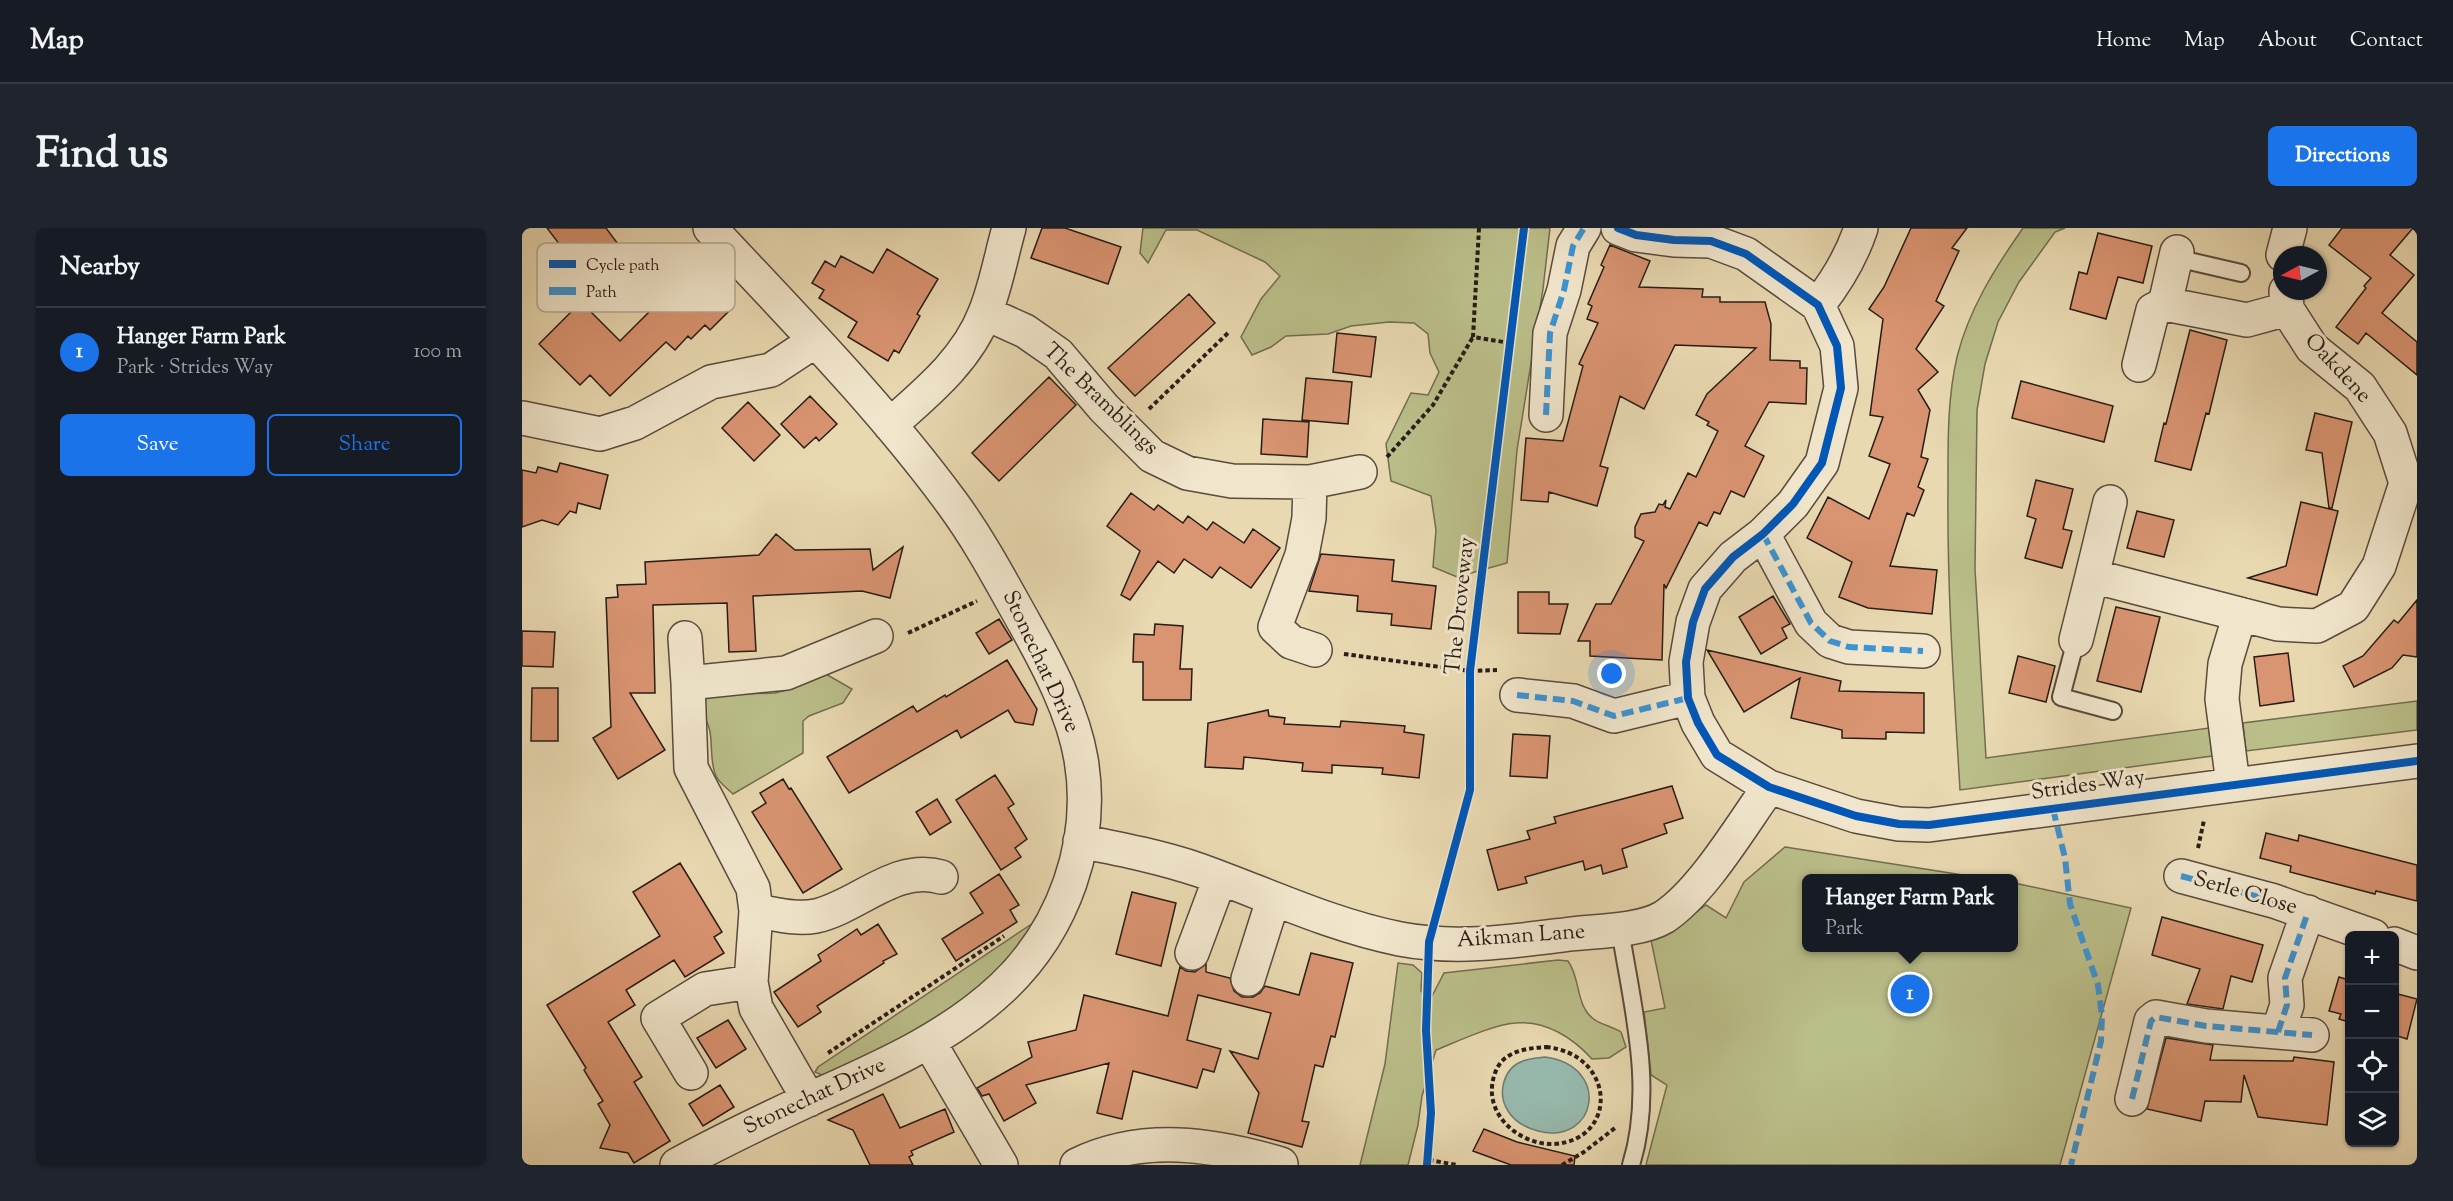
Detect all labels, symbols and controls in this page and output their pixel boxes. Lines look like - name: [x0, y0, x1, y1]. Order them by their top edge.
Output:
- text: Map: [30, 21, 84, 61]
- text: Home: [2096, 26, 2151, 56]
- text: Map: [2184, 26, 2225, 56]
- text: About: [2258, 26, 2317, 56]
- text: Contact: [2350, 26, 2423, 56]
- text: Find us: [36, 126, 168, 186]
- button: Directions: [2268, 126, 2417, 186]
- legend: [537, 243, 735, 312]
- north arrow: [2273, 246, 2327, 300]
- text: Nearby: [60, 249, 140, 286]
- text: Cycle path: [586, 255, 660, 278]
- text: Path: [586, 282, 617, 305]
- text: Hanger Farm Park: [117, 322, 286, 354]
- street label: Oakdene: [2296, 327, 2378, 411]
- street label: The Bramblings: [1035, 336, 1165, 464]
- text: 1: [76, 338, 83, 367]
- text: 100 m: [413, 338, 462, 367]
- text: Park · Strides Way: [117, 354, 273, 383]
- button: Save: [60, 414, 255, 476]
- button: Share: [267, 414, 462, 476]
- street label: The Droveway: [1438, 536, 1484, 676]
- street label: Stonechat Drive: [993, 586, 1087, 738]
- your location: [1597, 659, 1626, 688]
- street label: Strides Way: [2029, 762, 2147, 810]
- street label: Serle Close: [2189, 864, 2301, 924]
- popup: [1802, 874, 2018, 952]
- text: Hanger Farm Park: [1825, 883, 1995, 915]
- text: Park: [1825, 915, 1864, 944]
- street label: Aikman Lane: [1456, 917, 1586, 957]
- map controls: [2345, 931, 2399, 1147]
- button: +: [2345, 931, 2399, 985]
- pin: 1: [1890, 972, 1930, 1017]
- button: −: [2345, 985, 2399, 1039]
- button: locate: [2345, 1039, 2399, 1093]
- street label: Stonechat Drive: [739, 1050, 891, 1144]
- button: layers: [2345, 1093, 2399, 1147]

